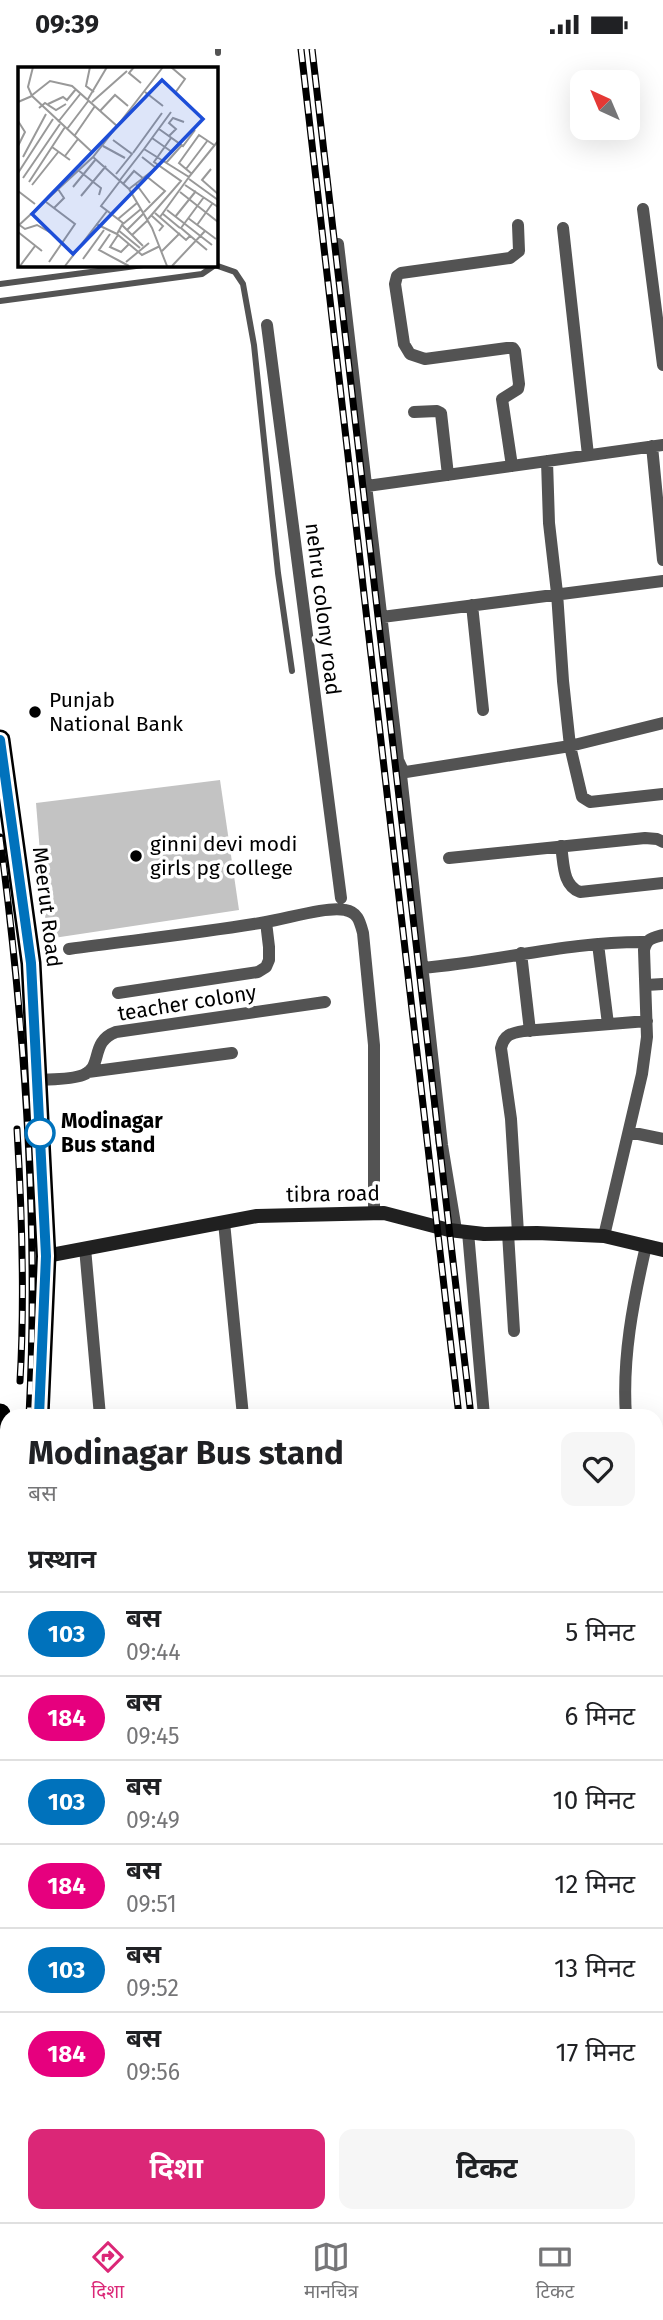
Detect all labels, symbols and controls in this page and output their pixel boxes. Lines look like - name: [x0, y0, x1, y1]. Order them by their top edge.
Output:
- text: 09:39: [35, 9, 99, 40]
- inset map: [18, 67, 217, 266]
- north arrow: [570, 70, 640, 140]
- map controls: [570, 70, 640, 140]
- street label: nehru colony road: [300, 521, 346, 697]
- place label: Punjab National Bank: [49, 687, 183, 737]
- marker: Punjab National Bank: [27, 704, 43, 720]
- place label: ginni devi modi girls pg college: [150, 831, 297, 881]
- street label: Meerut Road: [27, 845, 67, 969]
- marker: ginni devi modi girls pg college: [128, 848, 144, 864]
- street label: teacher colony: [116, 979, 259, 1027]
- place label: Modinagar Bus stand: [61, 1108, 163, 1158]
- marker: Modinagar Bus stand: [25, 1118, 55, 1148]
- street label: tibra road: [286, 1180, 380, 1208]
- button: heart: [561, 1432, 635, 1506]
- text: Modinagar Bus stand: [28, 1433, 344, 1473]
- text: बस: [28, 1479, 57, 1507]
- text: प्रस्थान: [28, 1544, 96, 1575]
- text: बस: [126, 1603, 161, 1634]
- text: 5 मिनट: [565, 1617, 635, 1648]
- text: 103: [48, 1620, 85, 1648]
- text: 09:44: [126, 1638, 181, 1666]
- text: बस: [126, 1687, 161, 1718]
- text: 6 मिनट: [564, 1701, 635, 1732]
- text: 184: [47, 1704, 86, 1732]
- text: 09:45: [126, 1722, 180, 1750]
- text: बस: [126, 1771, 161, 1802]
- text: 10 मिनट: [553, 1785, 635, 1816]
- text: 103: [48, 1788, 85, 1816]
- text: 09:49: [126, 1806, 180, 1834]
- text: बस: [126, 1855, 161, 1886]
- text: 12 मिनट: [554, 1869, 635, 1900]
- text: 184: [47, 1872, 86, 1900]
- text: 09:51: [126, 1890, 177, 1918]
- text: बस: [126, 1939, 161, 1970]
- text: 13 मिनट: [554, 1953, 635, 1984]
- text: 103: [48, 1956, 85, 1984]
- text: 09:52: [126, 1974, 179, 2002]
- text: बस: [126, 2023, 161, 2054]
- text: 17 मिनट: [555, 2037, 635, 2068]
- text: 184: [47, 2040, 86, 2068]
- text: 09:56: [126, 2058, 180, 2086]
- button: दिशा: [28, 2129, 325, 2209]
- button: टिकट: [339, 2129, 635, 2209]
- tab: दिशा: [89, 2238, 127, 2306]
- tab: मानचित्र: [304, 2238, 358, 2306]
- tab: टिकट: [536, 2238, 574, 2306]

